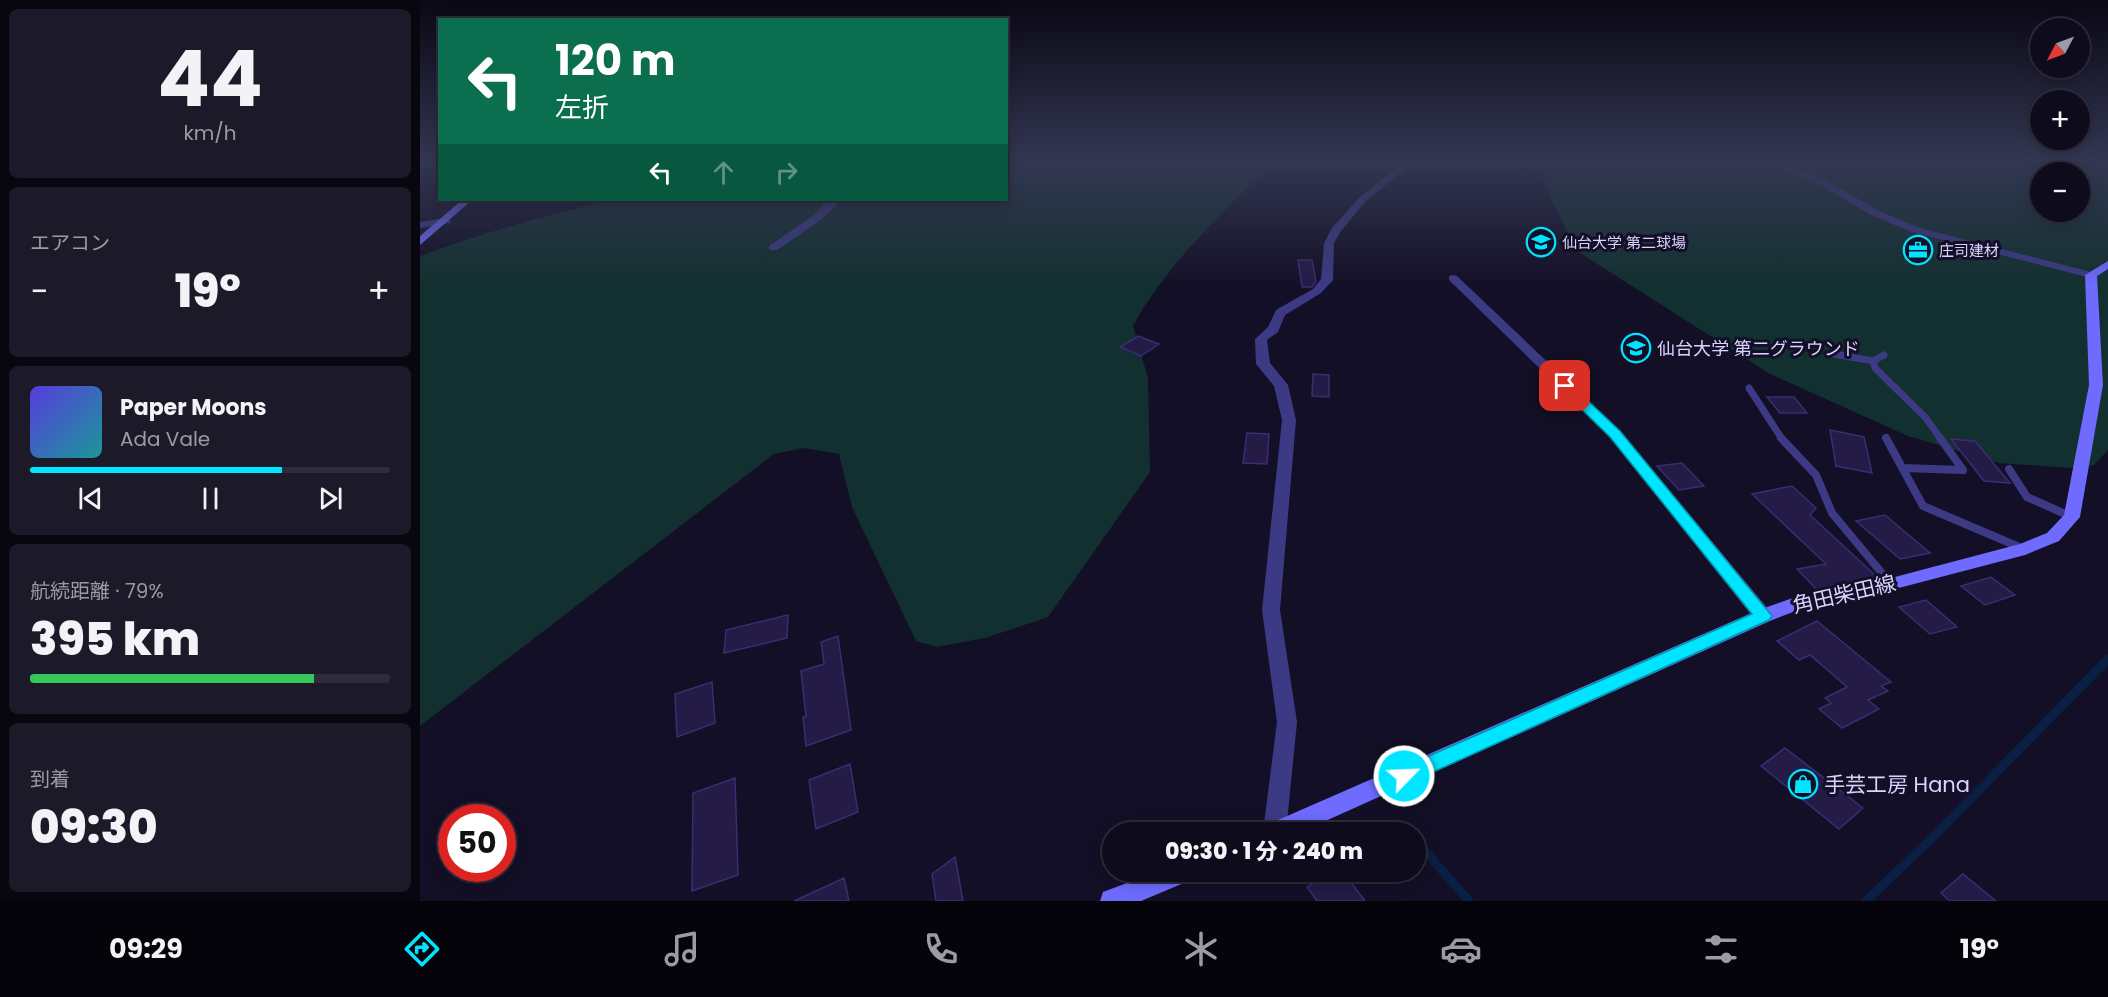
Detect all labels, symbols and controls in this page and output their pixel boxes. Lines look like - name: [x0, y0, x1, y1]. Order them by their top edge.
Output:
- north arrow: [2030, 18, 2090, 78]
- map controls: [2030, 18, 2090, 222]
- text: 44: [157, 24, 263, 133]
- text: 120 m: [555, 31, 676, 90]
- icon: left: [456, 42, 534, 120]
- text: 左折: [555, 89, 609, 126]
- button: +: [2030, 90, 2090, 150]
- text: km/h: [183, 119, 237, 147]
- icon: left: [644, 156, 677, 189]
- icon: ahead: [707, 156, 740, 189]
- icon: right: [770, 156, 803, 189]
- button: −: [2030, 162, 2090, 222]
- school or university icon: 仙台大学 第二球場: [1525, 226, 1557, 258]
- text: エアコン: [30, 229, 110, 257]
- place label: 仙台大学 第二球場: [1562, 232, 1686, 253]
- office icon: 庄司建材: [1902, 234, 1934, 266]
- place label: 庄司建材: [1939, 240, 1999, 261]
- text: 19°: [175, 260, 241, 323]
- text: −: [30, 268, 48, 315]
- text: +: [367, 268, 390, 315]
- school or university icon: 仙台大学 第二グラウンド: [1620, 332, 1652, 364]
- place label: 仙台大学 第二グラウンド: [1657, 336, 1860, 361]
- pin: [1539, 360, 1590, 411]
- icon: arrive: [1548, 369, 1581, 402]
- text: Paper Moons: [120, 392, 267, 423]
- text: Ada Vale: [120, 425, 210, 453]
- icon: previous: [74, 482, 107, 515]
- icon: pause: [194, 482, 227, 515]
- icon: next: [314, 482, 347, 515]
- street label: 角田柴田線: [1790, 568, 1898, 620]
- text: 航続距離 · 79%: [30, 577, 164, 605]
- text: 395 km: [30, 608, 200, 671]
- position arrow: [1372, 744, 1436, 808]
- text: 到着: [30, 765, 70, 793]
- shop icon: 手芸工房 Hana: [1787, 768, 1819, 800]
- place label: 手芸工房 Hana: [1824, 770, 1970, 799]
- text: 09:30: [30, 796, 157, 859]
- speed limit sign: 50: [438, 804, 516, 882]
- text: 09:30 · 1 分 · 240 m: [1165, 836, 1363, 867]
- icon: directions: [401, 928, 443, 970]
- icon: music: [661, 928, 703, 970]
- icon: phone: [920, 928, 962, 970]
- icon: climate: [1180, 928, 1222, 970]
- icon: car: [1440, 928, 1482, 970]
- icon: filters: [1700, 928, 1742, 970]
- text: 09:29: [109, 930, 183, 967]
- text: 19°: [1960, 930, 1999, 967]

